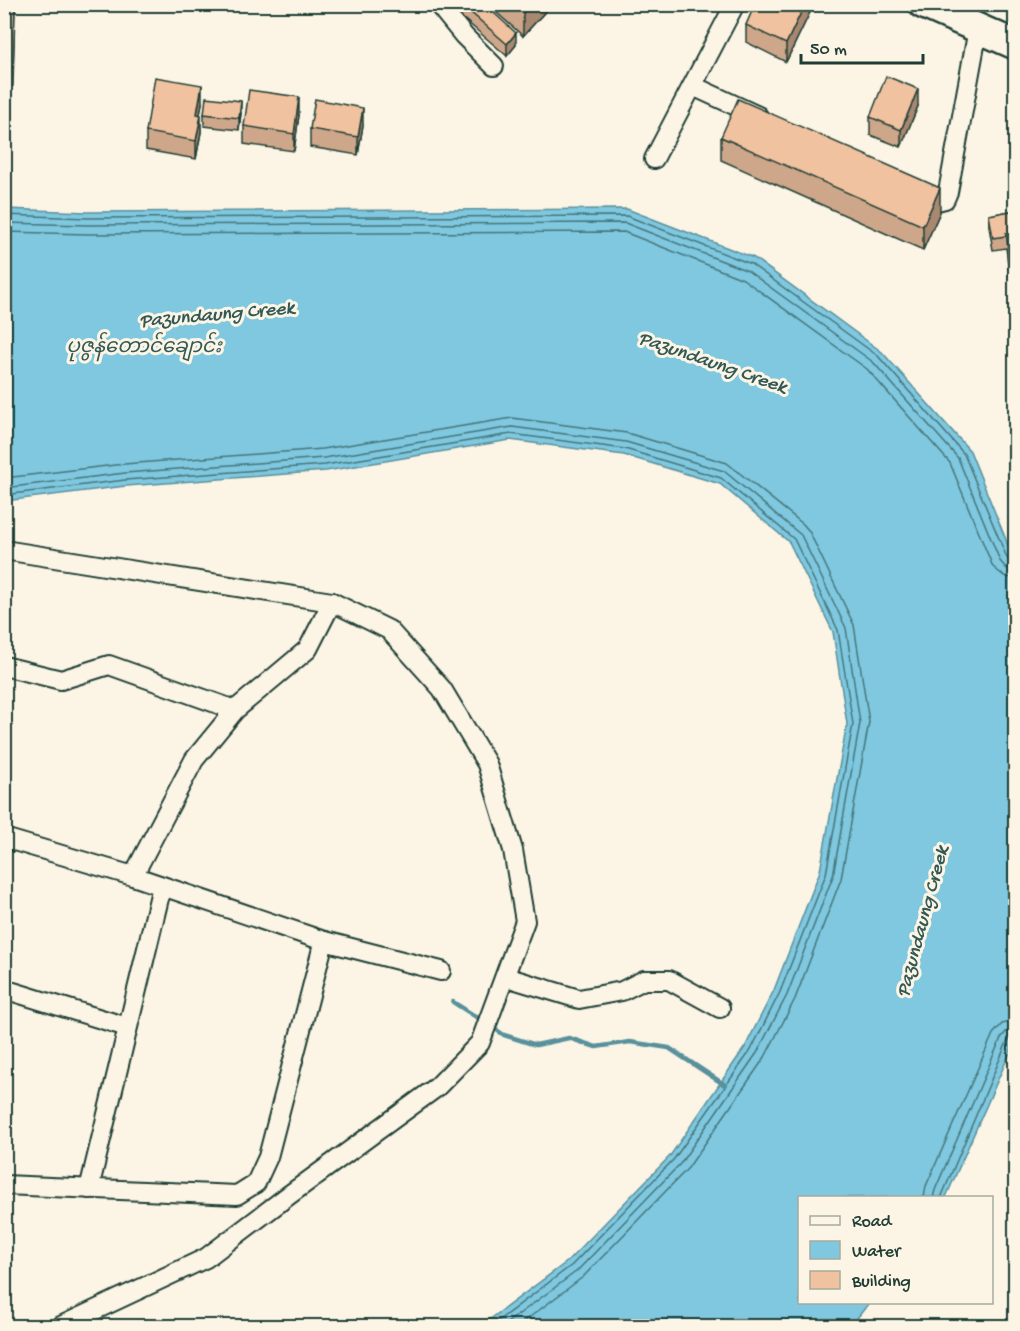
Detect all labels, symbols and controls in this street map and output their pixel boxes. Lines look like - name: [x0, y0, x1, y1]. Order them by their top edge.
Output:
- scale bar: [801, 27, 922, 65]
- text: 50 m: [810, 40, 847, 61]
- water label: Pazundaung Creek: [139, 298, 297, 334]
- water label: Pazundaung Creek: [635, 328, 791, 401]
- water label: ပုဇွန်တောင်ချောင်း: [66, 331, 223, 362]
- water label: Pazundaung Creek: [893, 842, 956, 1000]
- legend: [798, 1196, 993, 1304]
- text: Road: [852, 1212, 893, 1233]
- text: Water: [852, 1242, 902, 1263]
- text: Building: [851, 1272, 911, 1293]

